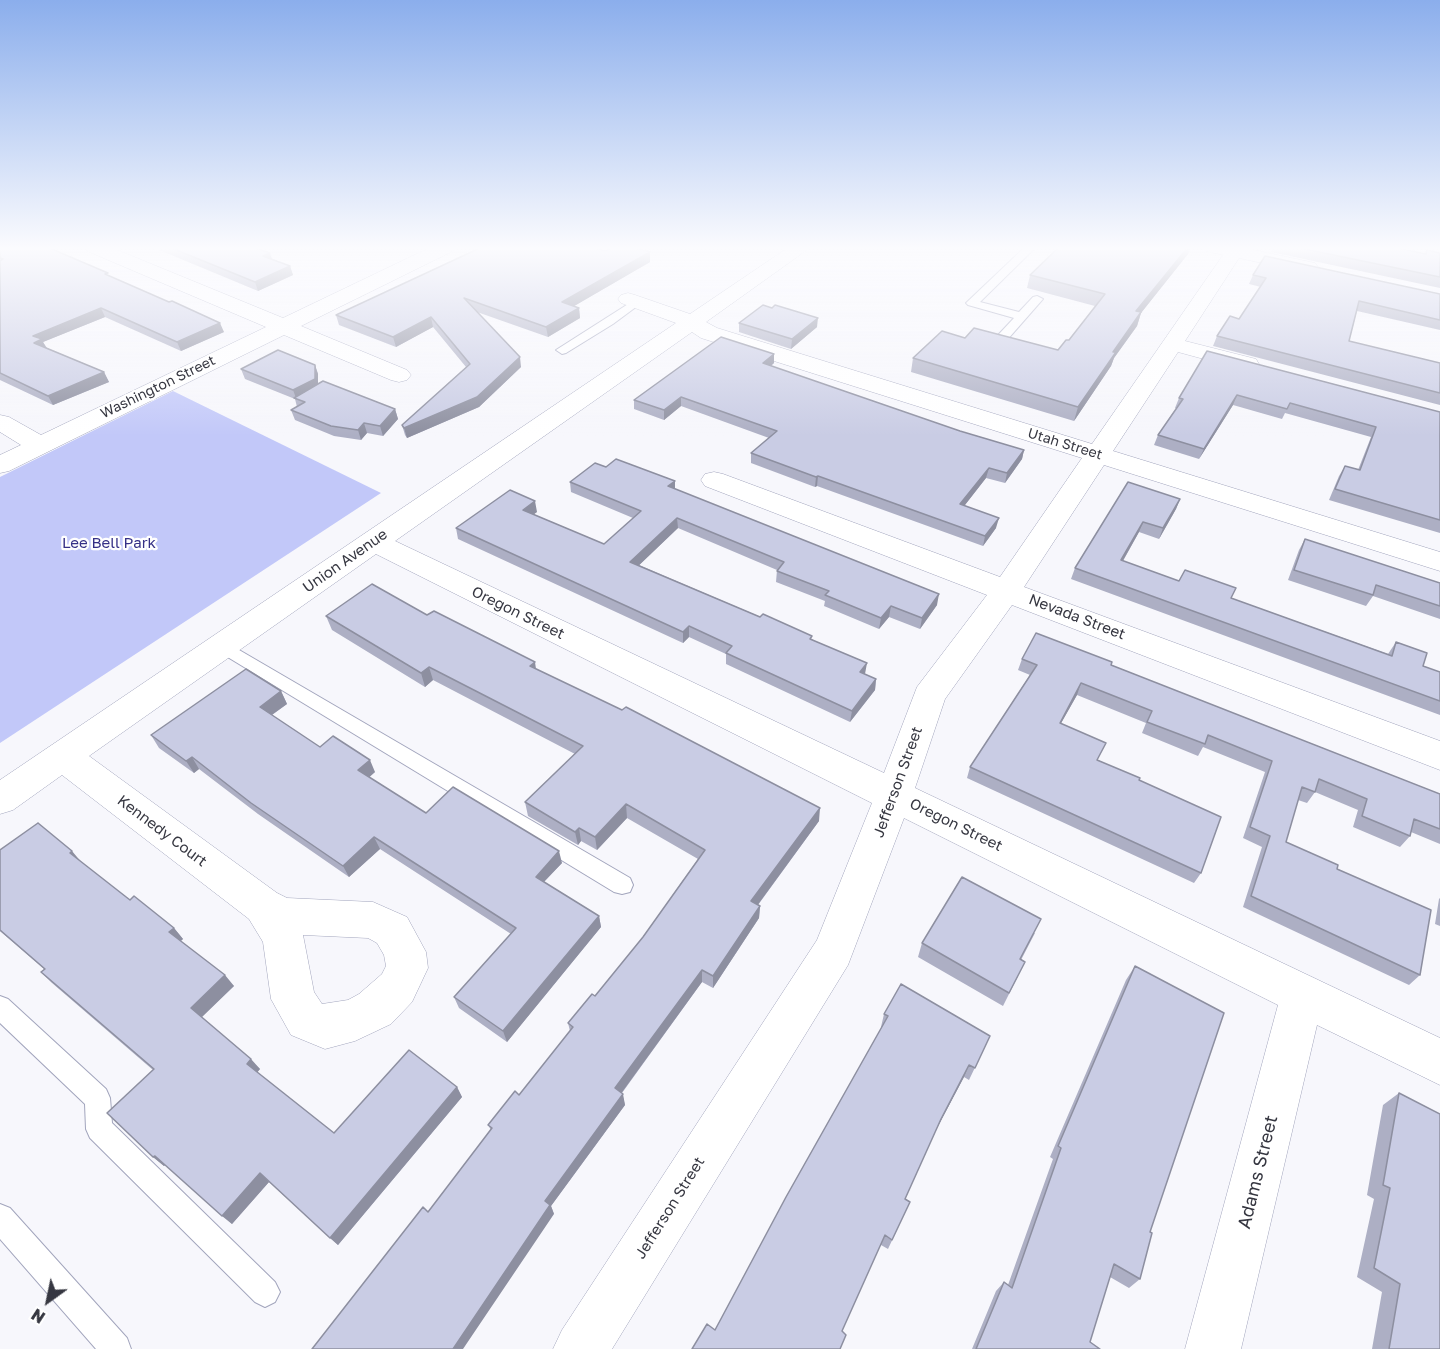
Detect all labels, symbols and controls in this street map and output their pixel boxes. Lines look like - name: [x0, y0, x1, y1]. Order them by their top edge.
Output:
- street label: Washington Street: [98, 352, 218, 422]
- street label: Utah Street: [1026, 425, 1104, 463]
- street label: Union Avenue: [299, 525, 391, 597]
- park label: Lee Bell Park: [62, 534, 156, 552]
- street label: Oregon Street: [469, 583, 567, 643]
- street label: Nevada Street: [1026, 590, 1128, 644]
- street label: Jefferson Street: [870, 724, 926, 840]
- street label: Kennedy Court: [114, 791, 210, 871]
- street label: Oregon Street: [907, 795, 1005, 855]
- street label: Adams Street: [1233, 1113, 1283, 1231]
- street label: Jefferson Street: [631, 1154, 709, 1262]
- north arrow: [18, 1271, 78, 1331]
- text: N: [28, 1304, 49, 1328]

